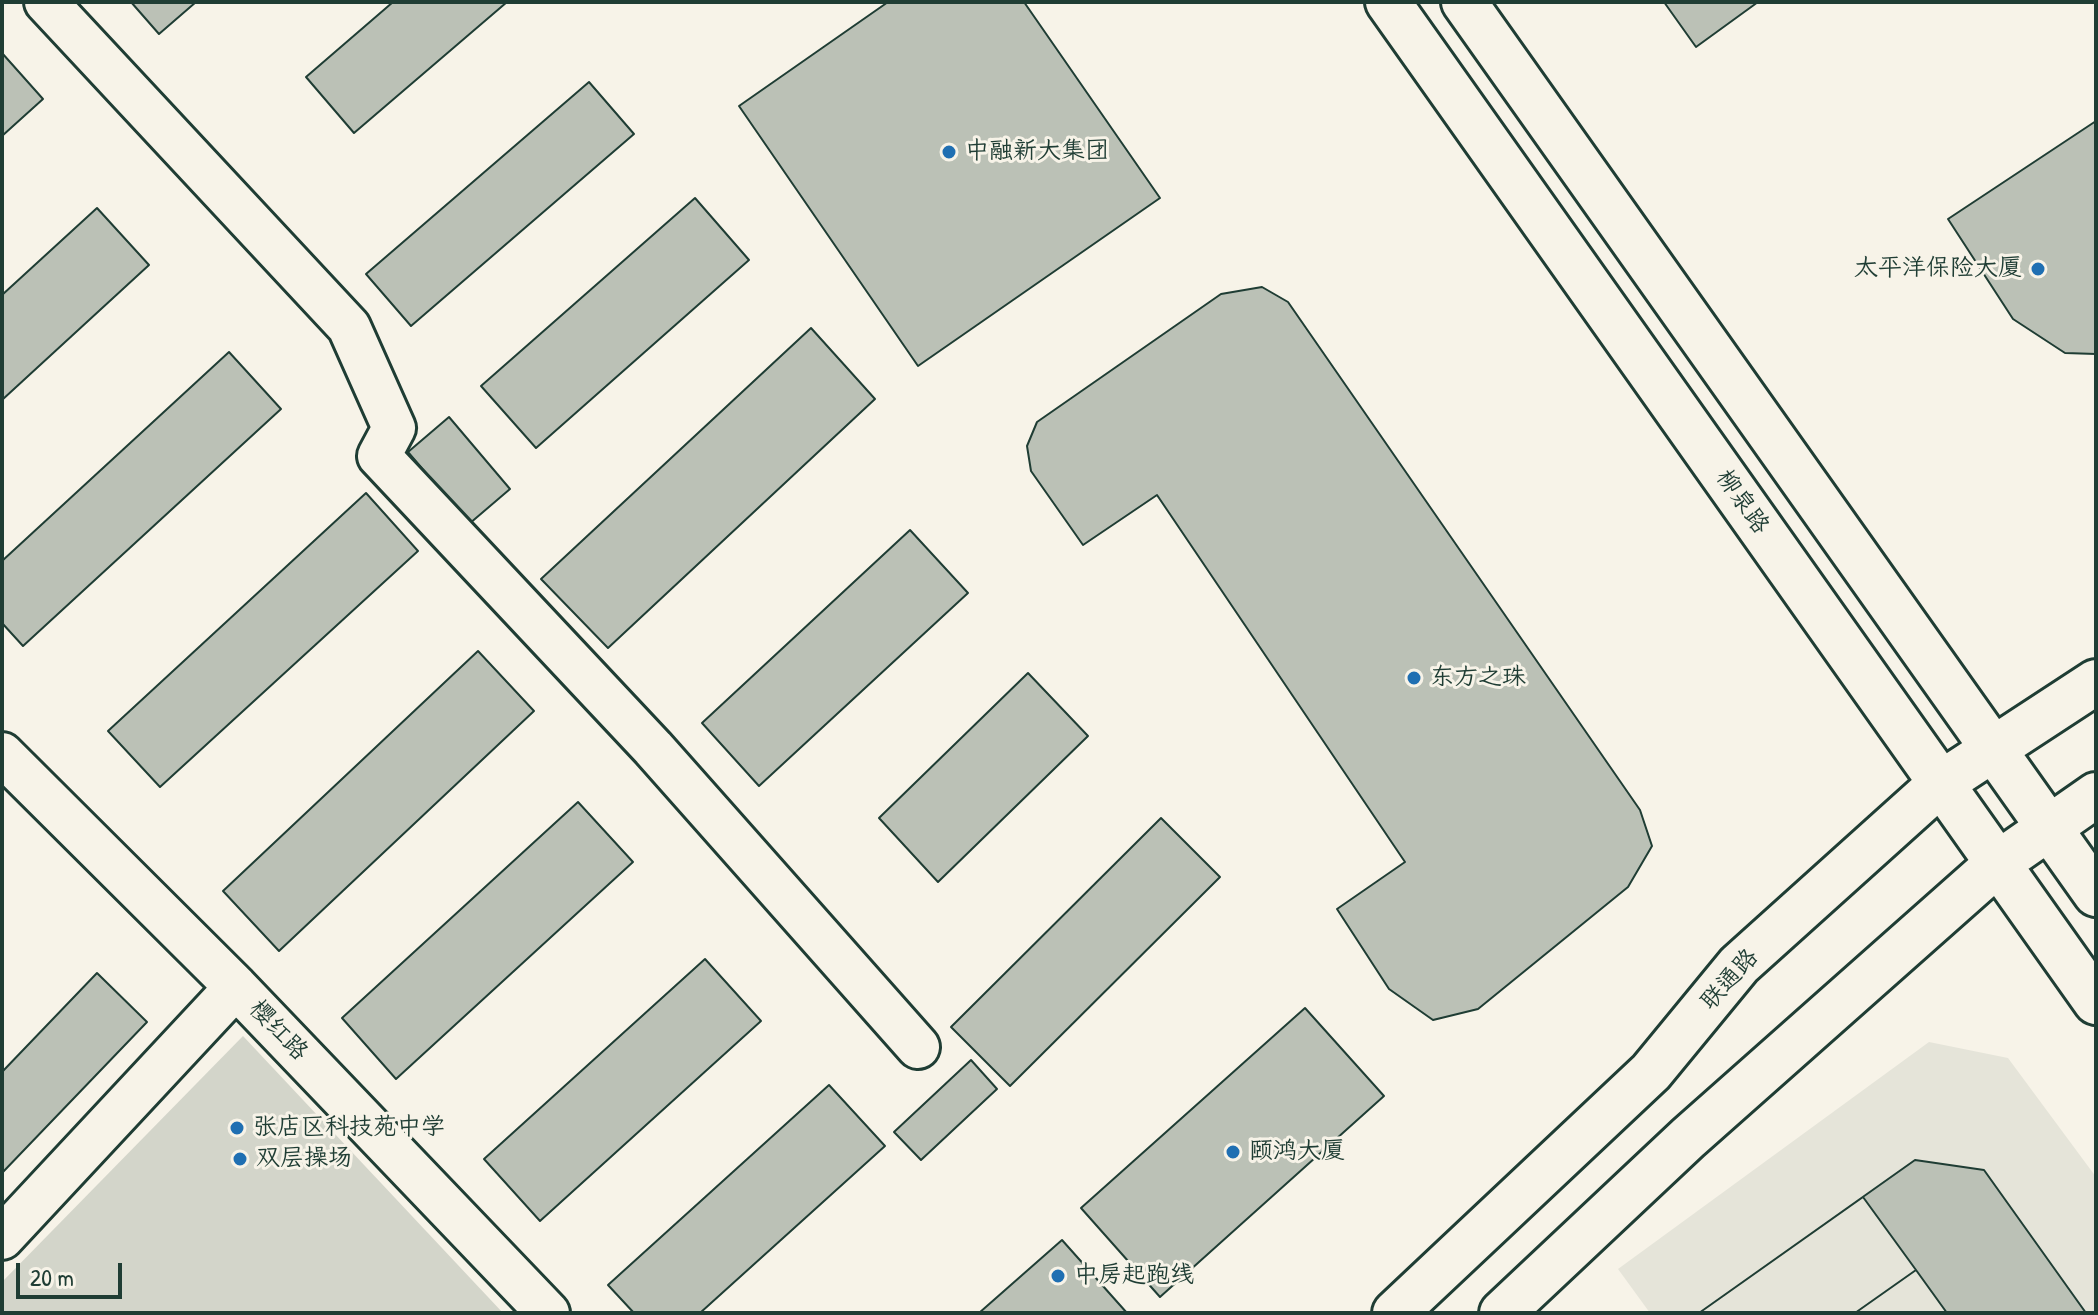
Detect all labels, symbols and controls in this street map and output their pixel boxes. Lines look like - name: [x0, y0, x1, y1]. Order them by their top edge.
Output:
- place label: 中融新大集团: [965, 138, 1109, 166]
- marker: 中融新大集团: [940, 143, 958, 161]
- place label: 太平洋保险大厦: [1854, 255, 2022, 283]
- marker: 太平洋保险大厦: [2029, 260, 2047, 278]
- street label: 柳泉路: [1710, 464, 1774, 540]
- place label: 东方之珠: [1430, 664, 1526, 692]
- marker: 东方之珠: [1405, 669, 1423, 687]
- street label: 联通路: [1695, 944, 1765, 1016]
- street label: 樱红路: [243, 995, 313, 1067]
- place label: 张店区科技苑中学: [253, 1114, 445, 1142]
- marker: 张店区科技苑中学: [228, 1119, 246, 1137]
- place label: 颐鸿大厦: [1249, 1138, 1345, 1166]
- marker: 颐鸿大厦: [1224, 1143, 1242, 1161]
- place label: 双层操场: [256, 1145, 352, 1173]
- marker: 双层操场: [231, 1150, 249, 1168]
- scale bar: [20, 1247, 126, 1297]
- text: 20 m: [30, 1261, 74, 1293]
- place label: 中房起跑线: [1074, 1262, 1194, 1290]
- marker: 中房起跑线: [1049, 1267, 1067, 1285]

